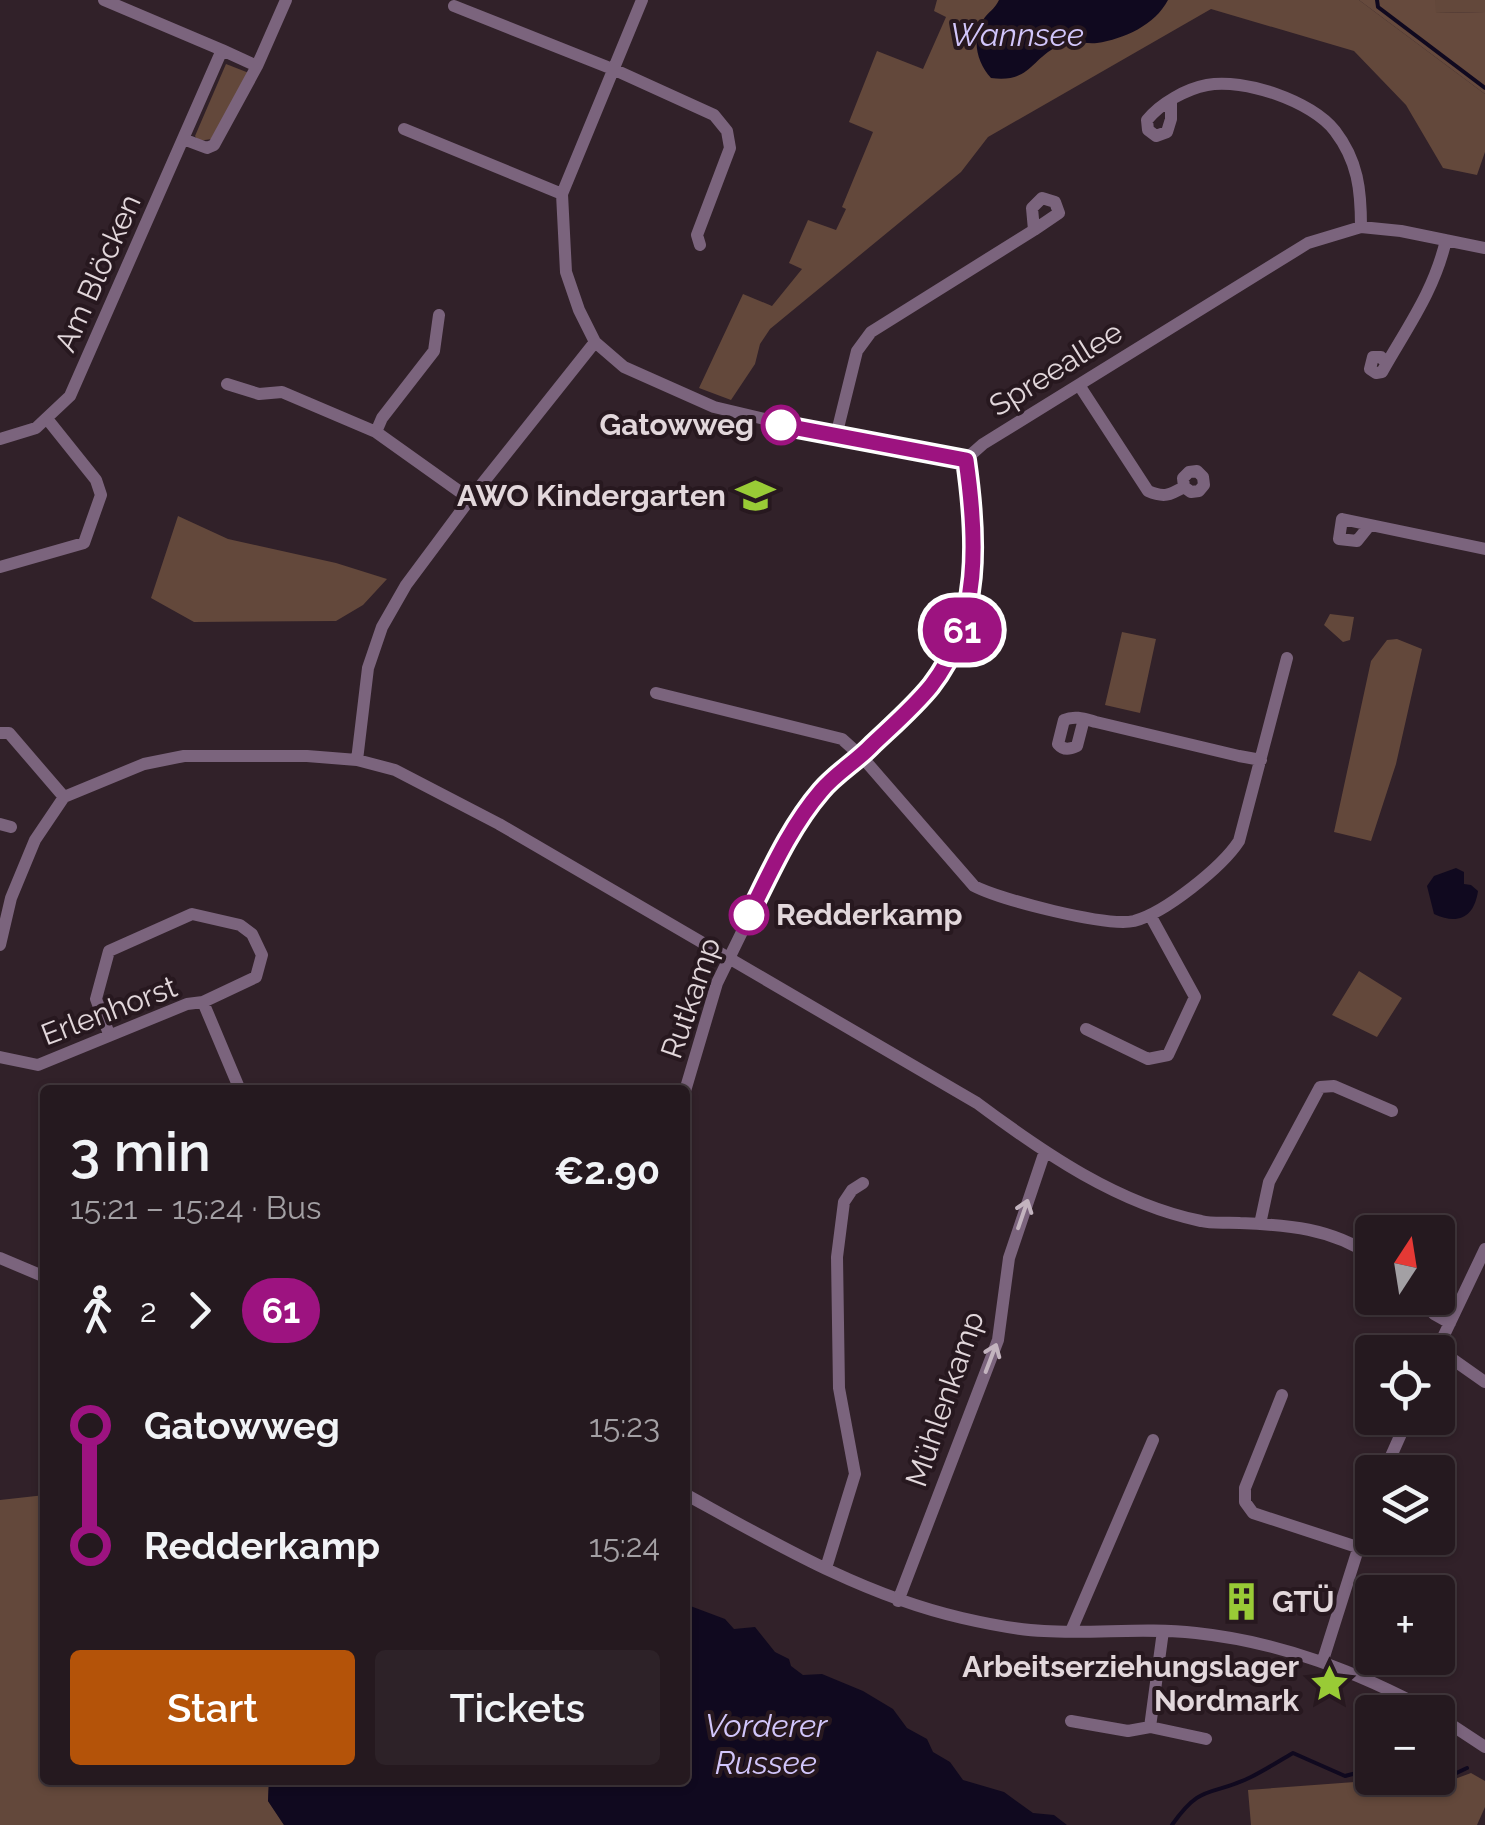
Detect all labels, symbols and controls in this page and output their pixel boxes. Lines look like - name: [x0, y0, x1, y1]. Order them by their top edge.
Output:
- water label: Wannsee: [950, 16, 1084, 53]
- street label: Am Blöcken: [47, 189, 148, 357]
- street label: Spreeallee: [983, 314, 1129, 423]
- marker: Gatowweg: [762, 406, 800, 444]
- place label: Gatowweg: [599, 407, 754, 442]
- school or university icon: AWO Kindergarten: [735, 475, 777, 517]
- place label: AWO Kindergarten: [457, 478, 726, 513]
- line badge: 61: [917, 598, 1007, 662]
- text: 61: [943, 610, 981, 651]
- marker: Redderkamp: [730, 896, 768, 934]
- place label: Redderkamp: [776, 897, 962, 932]
- street label: Rutkamp: [654, 933, 728, 1063]
- street label: Erlenhorst: [36, 969, 182, 1052]
- text: 3 min: [70, 1119, 211, 1184]
- text: €2.90: [554, 1148, 660, 1193]
- text: 15:21 – 15:24 · Bus: [70, 1189, 322, 1226]
- one-way arrow: [1016, 1198, 1034, 1230]
- north arrow: [1355, 1215, 1455, 1315]
- map controls: [1355, 1215, 1455, 1795]
- icon: walk: [70, 1283, 125, 1338]
- icon: forward: [172, 1283, 227, 1338]
- text: 61: [262, 1290, 300, 1331]
- text: 2: [140, 1292, 157, 1329]
- street label: Mühlenkamp: [898, 1307, 991, 1491]
- button: locate: [1355, 1335, 1455, 1435]
- one-way arrow: [983, 1343, 1001, 1374]
- text: Gatowweg: [144, 1403, 340, 1448]
- text: 15:23: [589, 1407, 660, 1444]
- button: layers: [1355, 1455, 1455, 1555]
- text: Redderkamp: [144, 1523, 380, 1568]
- text: 15:24: [589, 1527, 660, 1564]
- button: +: [1355, 1575, 1455, 1675]
- building icon: GTÜ: [1221, 1581, 1263, 1623]
- place label: GTÜ: [1272, 1584, 1335, 1619]
- place label: Arbeitserziehungslager Nordmark: [962, 1649, 1299, 1718]
- button: Start: [70, 1650, 355, 1765]
- button: Tickets: [375, 1650, 660, 1765]
- place icon: Arbeitserziehungslager Nordmark: [1308, 1663, 1350, 1705]
- button: −: [1355, 1695, 1455, 1795]
- water label: Vorderer Russee: [705, 1707, 828, 1781]

